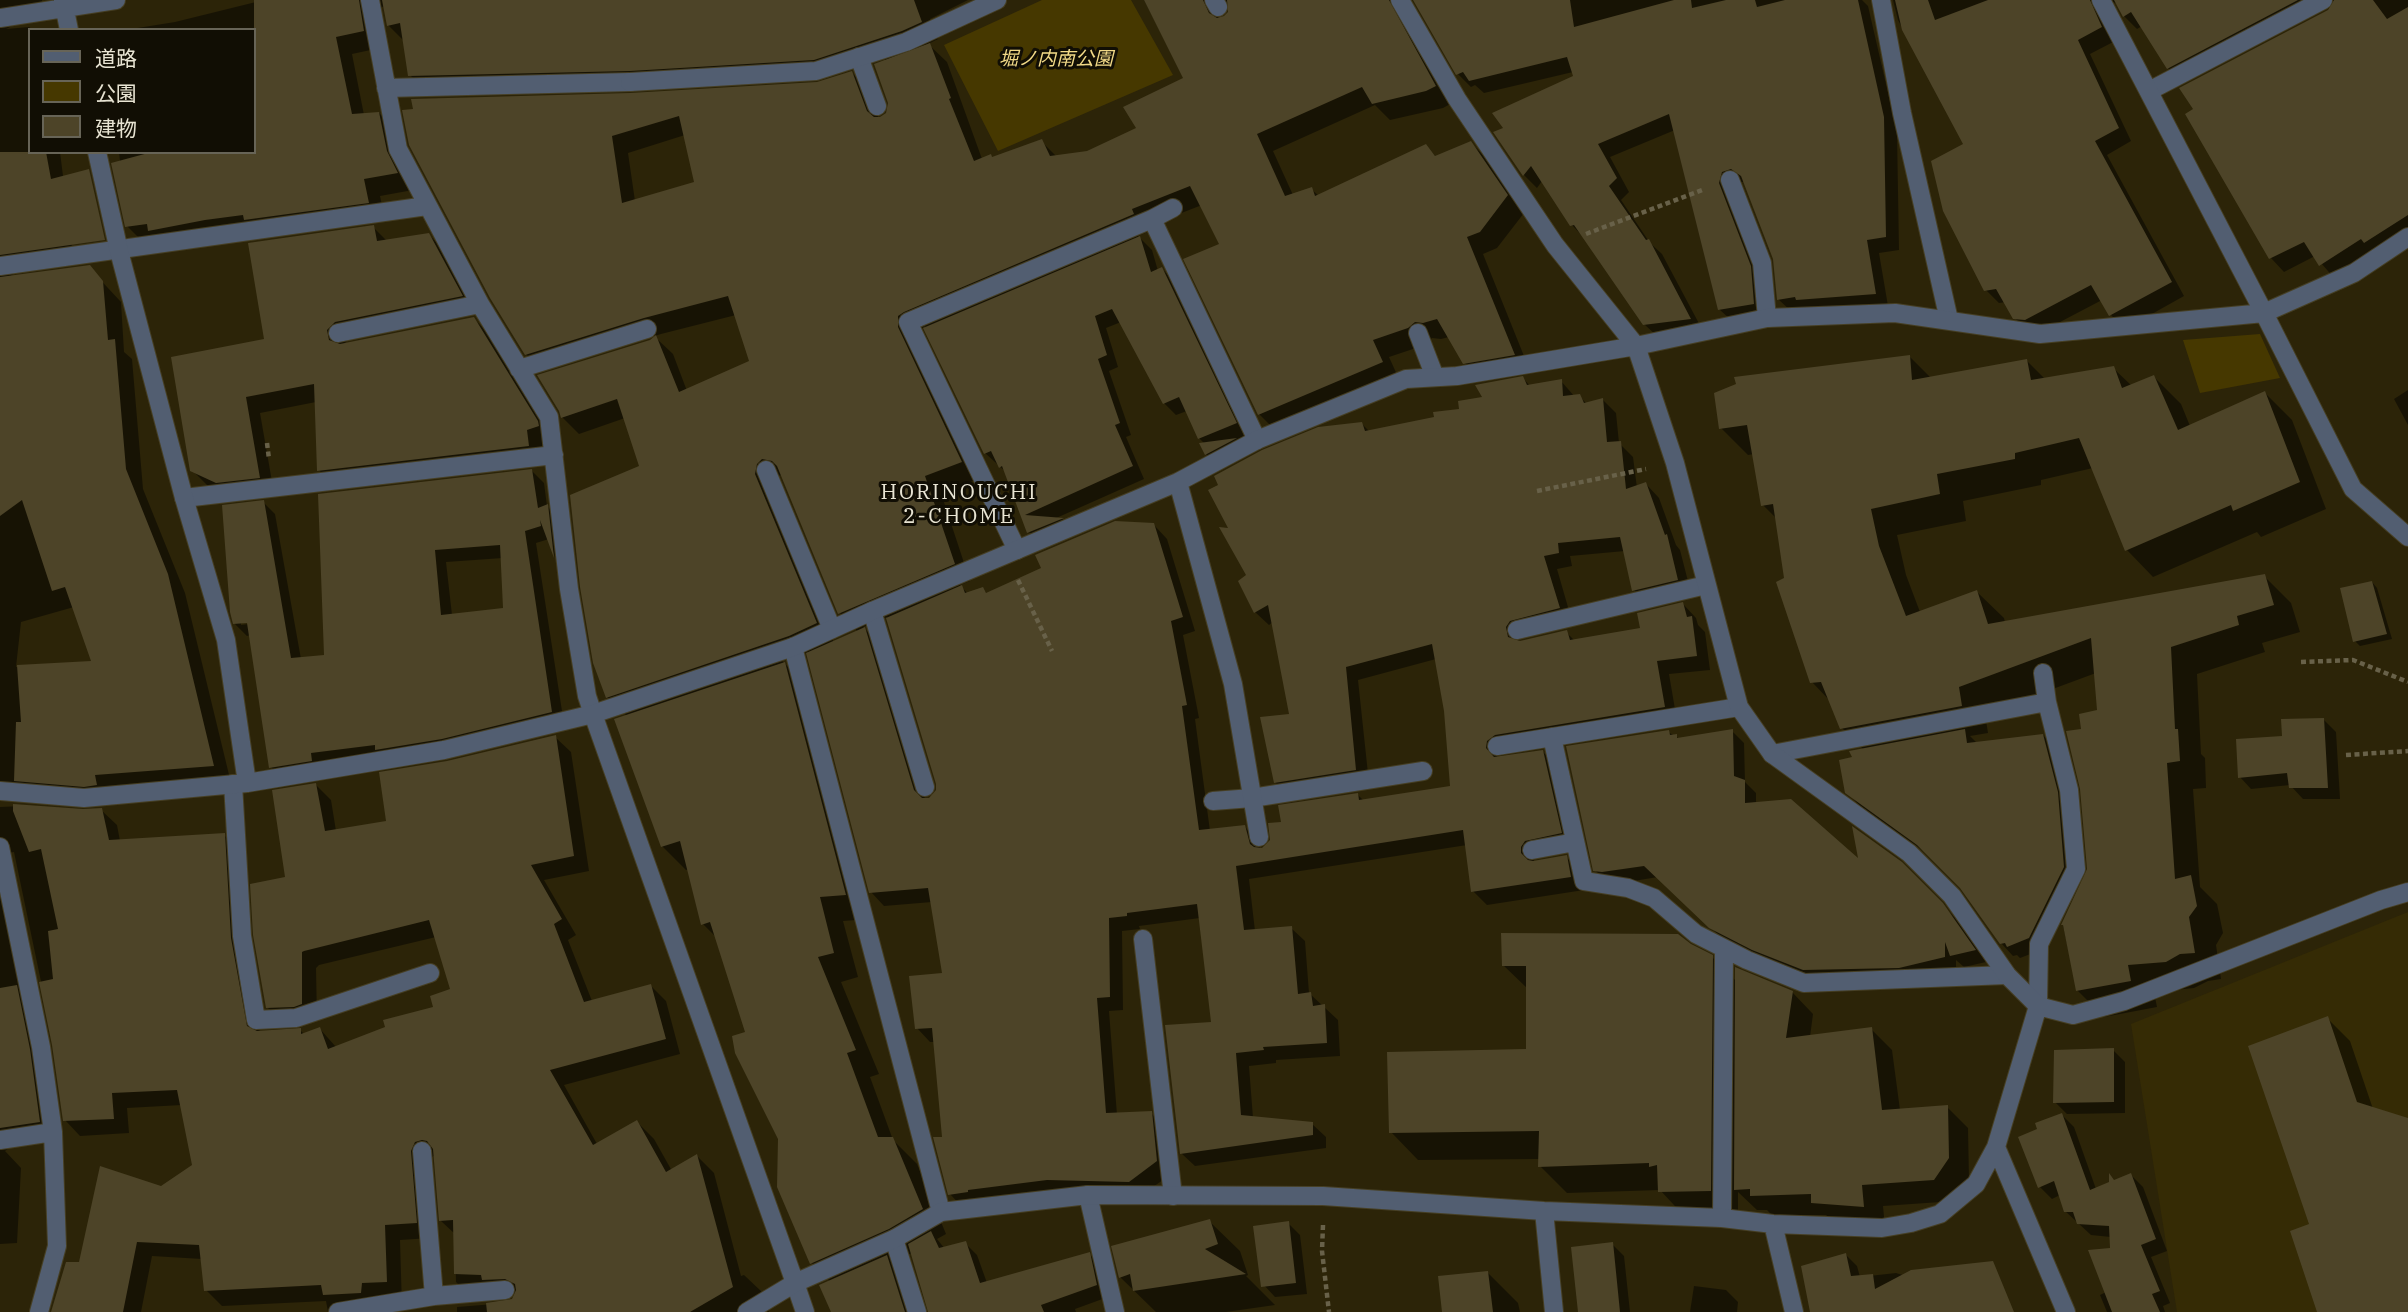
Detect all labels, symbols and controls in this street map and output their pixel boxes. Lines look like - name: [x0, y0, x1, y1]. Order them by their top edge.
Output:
- legend: [28, 28, 256, 154]
- text: 道路: [95, 44, 137, 72]
- park label: 堀ノ内南公園: [999, 49, 1113, 71]
- text: 公園: [95, 79, 137, 107]
- text: 建物: [95, 114, 137, 142]
- district label: HORINOUCHI 2-CHOME: [882, 480, 1036, 530]

